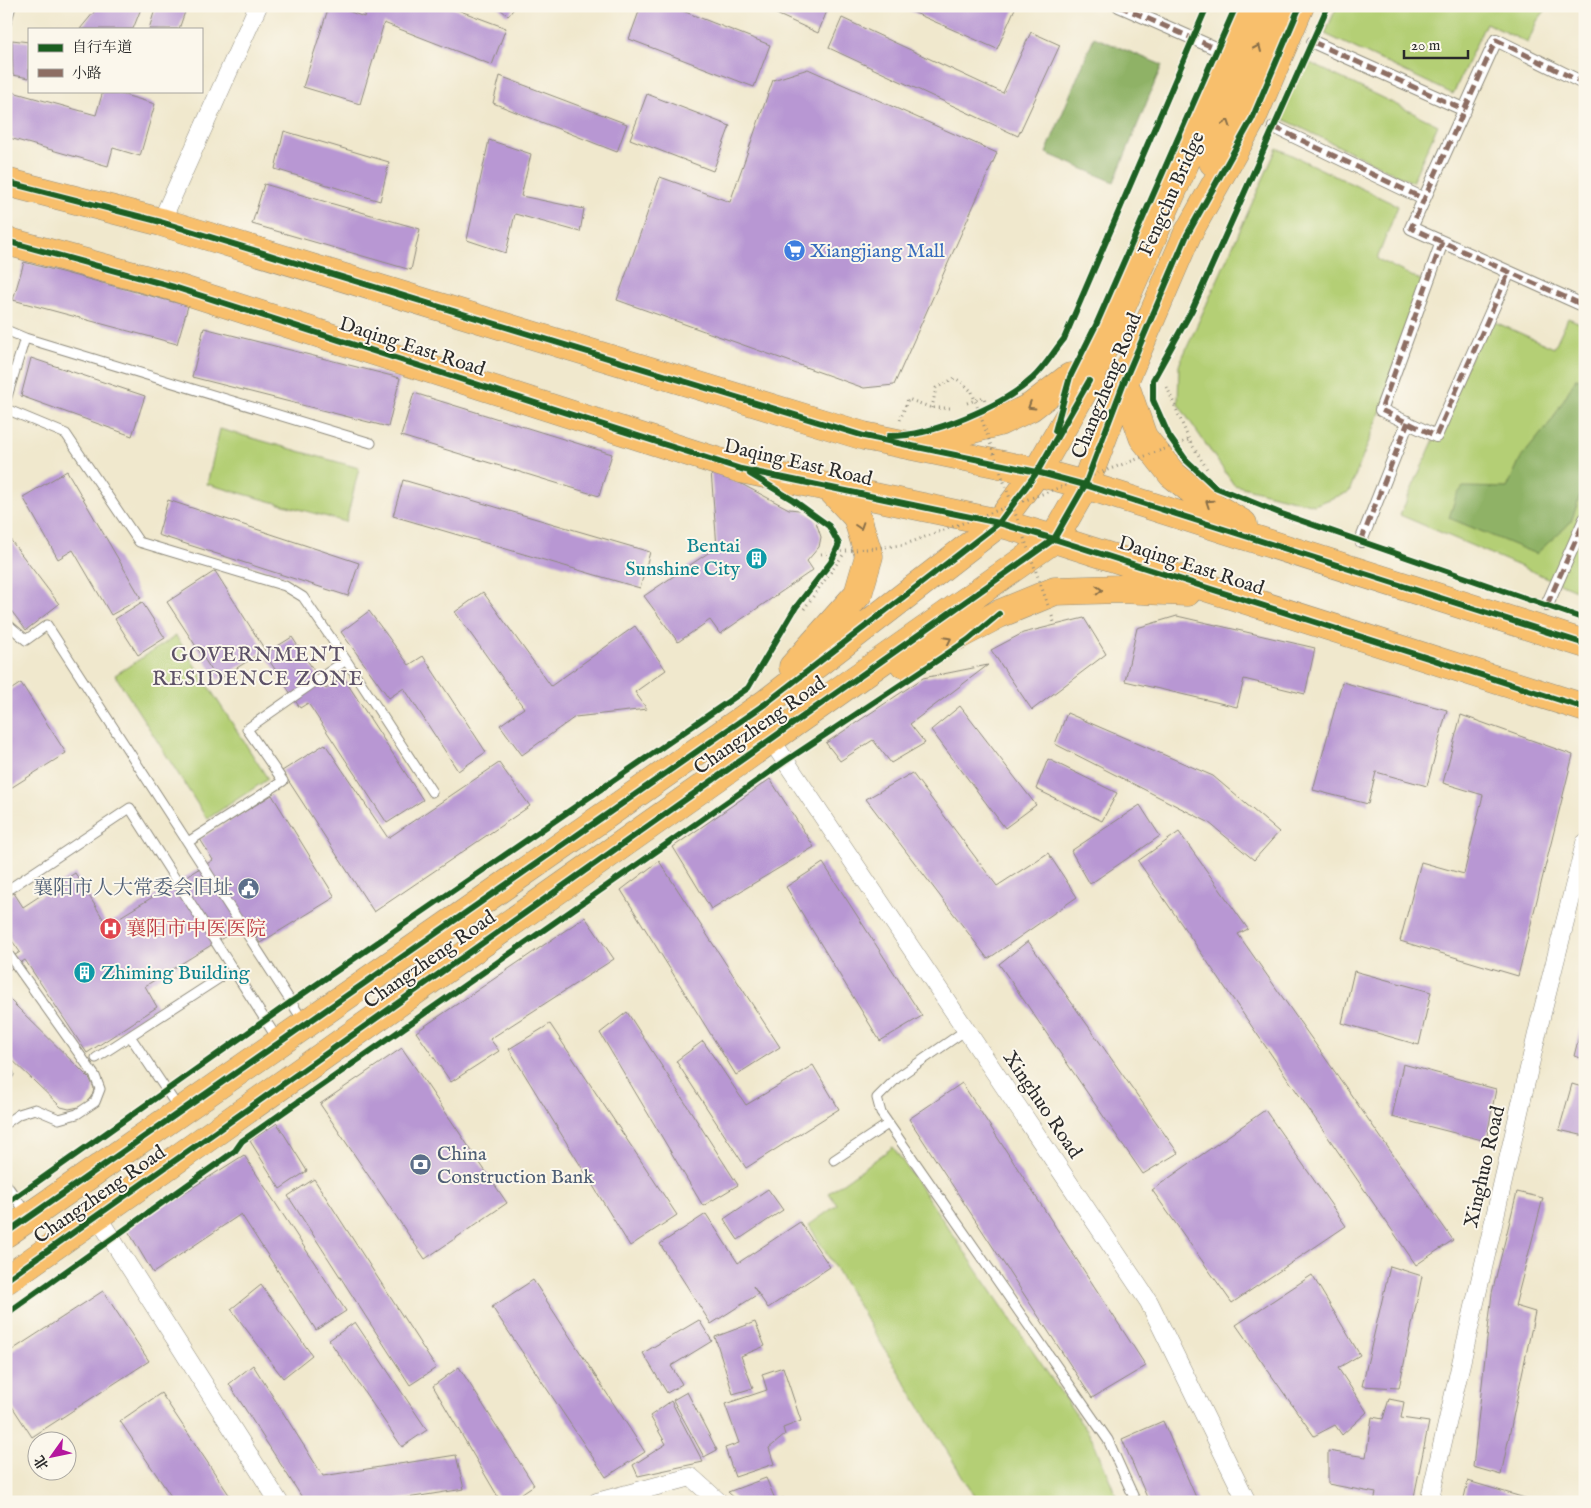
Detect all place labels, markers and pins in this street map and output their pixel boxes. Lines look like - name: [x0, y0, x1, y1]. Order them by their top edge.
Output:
- supermarket icon: Xiangjiang Mall: [782, 239, 806, 263]
- place label: Xiangjiang Mall: [810, 239, 945, 264]
- place label: Bentai Sunshine City: [625, 534, 740, 582]
- building icon: Bentai Sunshine City: [744, 546, 768, 570]
- place label: 襄阳市人大常委会旧址: [33, 876, 233, 901]
- public building icon: 襄阳市人大常委会旧址: [237, 876, 261, 900]
- hospital icon: 襄阳市中医医院: [98, 917, 122, 941]
- place label: 襄阳市中医医院: [126, 917, 266, 942]
- building icon: Zhiming Building: [73, 961, 97, 985]
- place label: Zhiming Building: [101, 961, 251, 986]
- place label: China Construction Bank: [437, 1142, 594, 1190]
- bank icon: China Construction Bank: [409, 1153, 433, 1177]

